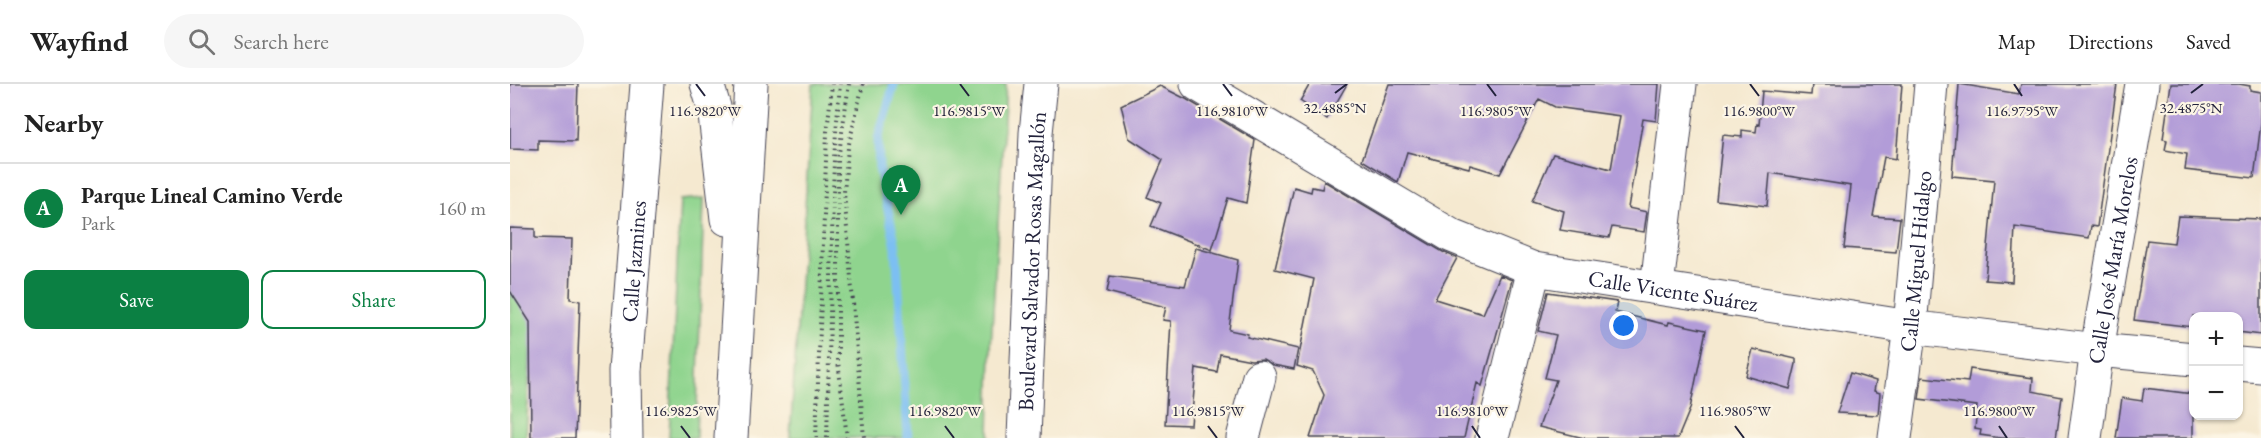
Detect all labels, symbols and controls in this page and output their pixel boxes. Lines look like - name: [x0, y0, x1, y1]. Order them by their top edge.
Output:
- search box: [164, 14, 584, 68]
- text: Wayfind: [30, 23, 128, 59]
- icon: search: [185, 25, 218, 58]
- text: Search here: [233, 27, 329, 56]
- text: Map: [1998, 28, 2035, 55]
- text: Directions: [2068, 28, 2153, 55]
- text: Saved: [2186, 28, 2231, 55]
- text: 32.4885°N: [1304, 98, 1367, 117]
- text: 32.4875°N: [2160, 98, 2223, 117]
- text: 116.9820°W: [669, 101, 741, 120]
- text: 116.9815°W: [933, 101, 1005, 120]
- text: 116.9810°W: [1196, 101, 1268, 120]
- text: 116.9805°W: [1460, 101, 1532, 120]
- text: 116.9800°W: [1723, 101, 1795, 120]
- text: 116.9795°W: [1986, 101, 2058, 120]
- text: Nearby: [24, 106, 104, 140]
- street label: Boulevard Salvador Rosas Magallón: [1011, 109, 1053, 412]
- street label: Calle José María Morelos: [2081, 154, 2144, 366]
- pin: A: [882, 166, 920, 215]
- street label: Calle Miguel Hidalgo: [1892, 169, 1938, 354]
- text: Parque Lineal Camino Verde: [81, 181, 343, 210]
- text: A: [36, 195, 51, 221]
- text: 160 m: [438, 195, 486, 221]
- street label: Calle Jazmines: [614, 199, 653, 323]
- text: Park: [81, 210, 115, 236]
- street label: Calle Vicente Suárez: [1586, 263, 1761, 318]
- button: Save: [24, 270, 249, 329]
- button: Share: [261, 270, 486, 329]
- your location: [1609, 311, 1638, 340]
- map controls: [2189, 312, 2243, 420]
- button: +: [2189, 312, 2243, 366]
- button: −: [2189, 366, 2243, 420]
- text: 116.9825°W: [645, 401, 717, 420]
- text: 116.9820°W: [909, 401, 981, 420]
- text: 116.9815°W: [1172, 401, 1244, 420]
- text: 116.9810°W: [1436, 401, 1508, 420]
- text: 116.9805°W: [1699, 401, 1771, 420]
- text: 116.9800°W: [1963, 401, 2035, 420]

